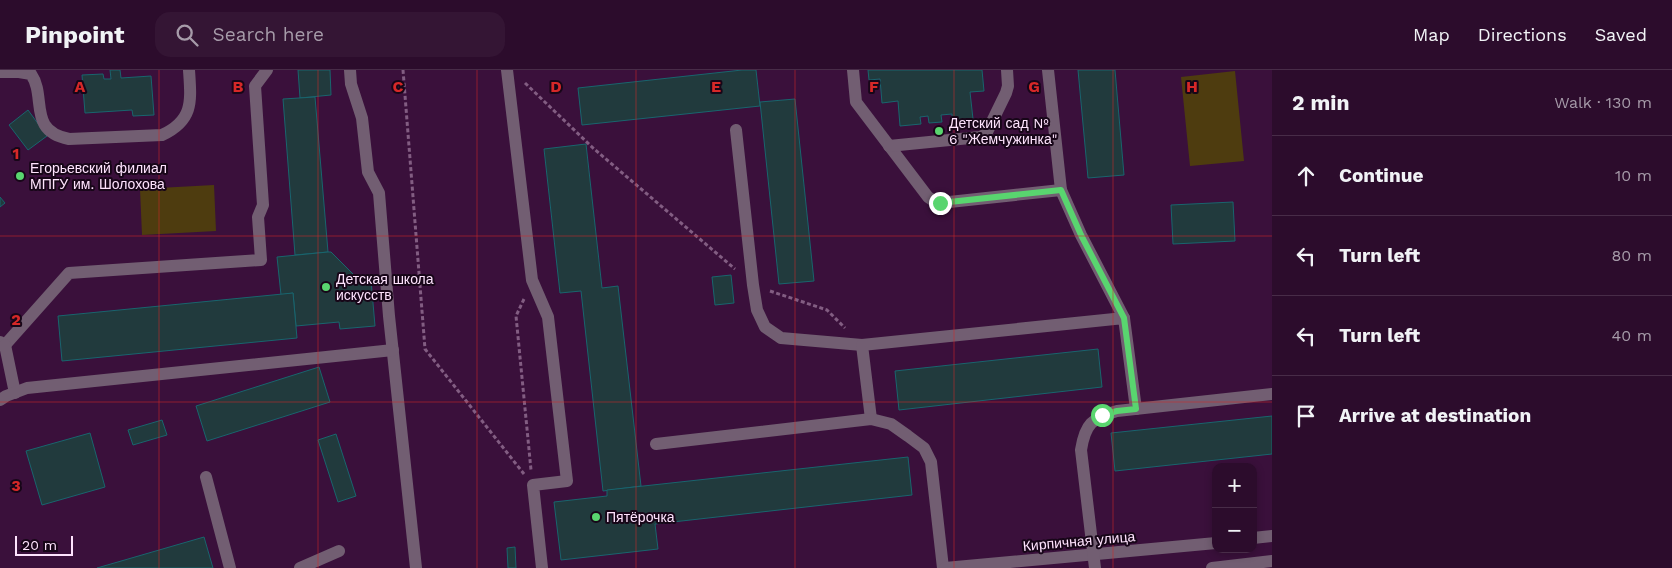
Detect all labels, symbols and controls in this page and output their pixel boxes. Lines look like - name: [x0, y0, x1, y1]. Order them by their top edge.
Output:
- search box: [155, 12, 505, 57]
- text: Pinpoint: [25, 21, 125, 49]
- icon: search: [173, 21, 201, 49]
- text: Search here: [213, 23, 324, 46]
- text: Map: [1413, 24, 1450, 45]
- text: Directions: [1478, 24, 1567, 45]
- text: Saved: [1595, 24, 1647, 45]
- text: A: [75, 77, 86, 96]
- text: B: [233, 77, 244, 96]
- text: C: [393, 77, 404, 96]
- text: D: [550, 77, 562, 96]
- text: E: [711, 77, 721, 96]
- text: F: [869, 77, 879, 96]
- text: G: [1028, 77, 1040, 96]
- text: H: [1186, 77, 1198, 96]
- text: 2 min: [1292, 90, 1349, 115]
- text: Walk · 130 m: [1554, 93, 1652, 112]
- place label: Детский сад № 6 "Жемчужинка": [949, 115, 1057, 147]
- marker: Детский сад № 6 "Жемчужинка": [933, 125, 945, 137]
- text: 1: [13, 144, 19, 163]
- place label: Егорьевский филиал МПГУ им. Шолохова: [30, 160, 167, 192]
- icon: ahead: [1292, 162, 1320, 190]
- text: Continue: [1339, 164, 1423, 187]
- text: 10 m: [1615, 166, 1652, 185]
- marker: Егорьевский филиал МПГУ им. Шолохова: [14, 170, 26, 182]
- route end: [929, 192, 952, 215]
- icon: left: [1292, 242, 1320, 270]
- text: Turn left: [1339, 244, 1420, 267]
- text: 80 m: [1611, 246, 1652, 265]
- place label: Детская школа искусств: [336, 271, 434, 303]
- marker: Детская школа искусств: [320, 281, 332, 293]
- text: 2: [11, 310, 21, 329]
- icon: left: [1292, 322, 1320, 350]
- text: Turn left: [1339, 324, 1420, 347]
- text: 40 m: [1612, 326, 1652, 345]
- icon: arrive: [1292, 402, 1320, 430]
- route start: [1091, 404, 1114, 427]
- text: Arrive at destination: [1339, 404, 1531, 427]
- map controls: [1212, 463, 1257, 553]
- button: +: [1212, 463, 1257, 508]
- text: 3: [11, 476, 21, 495]
- button: −: [1212, 508, 1257, 553]
- place label: Пятёрочка: [606, 509, 675, 525]
- marker: Пятёрочка: [590, 511, 602, 523]
- street label: Кирпичная улица: [1022, 528, 1136, 554]
- scale bar: [15, 533, 72, 556]
- text: 20 m: [22, 537, 57, 553]

